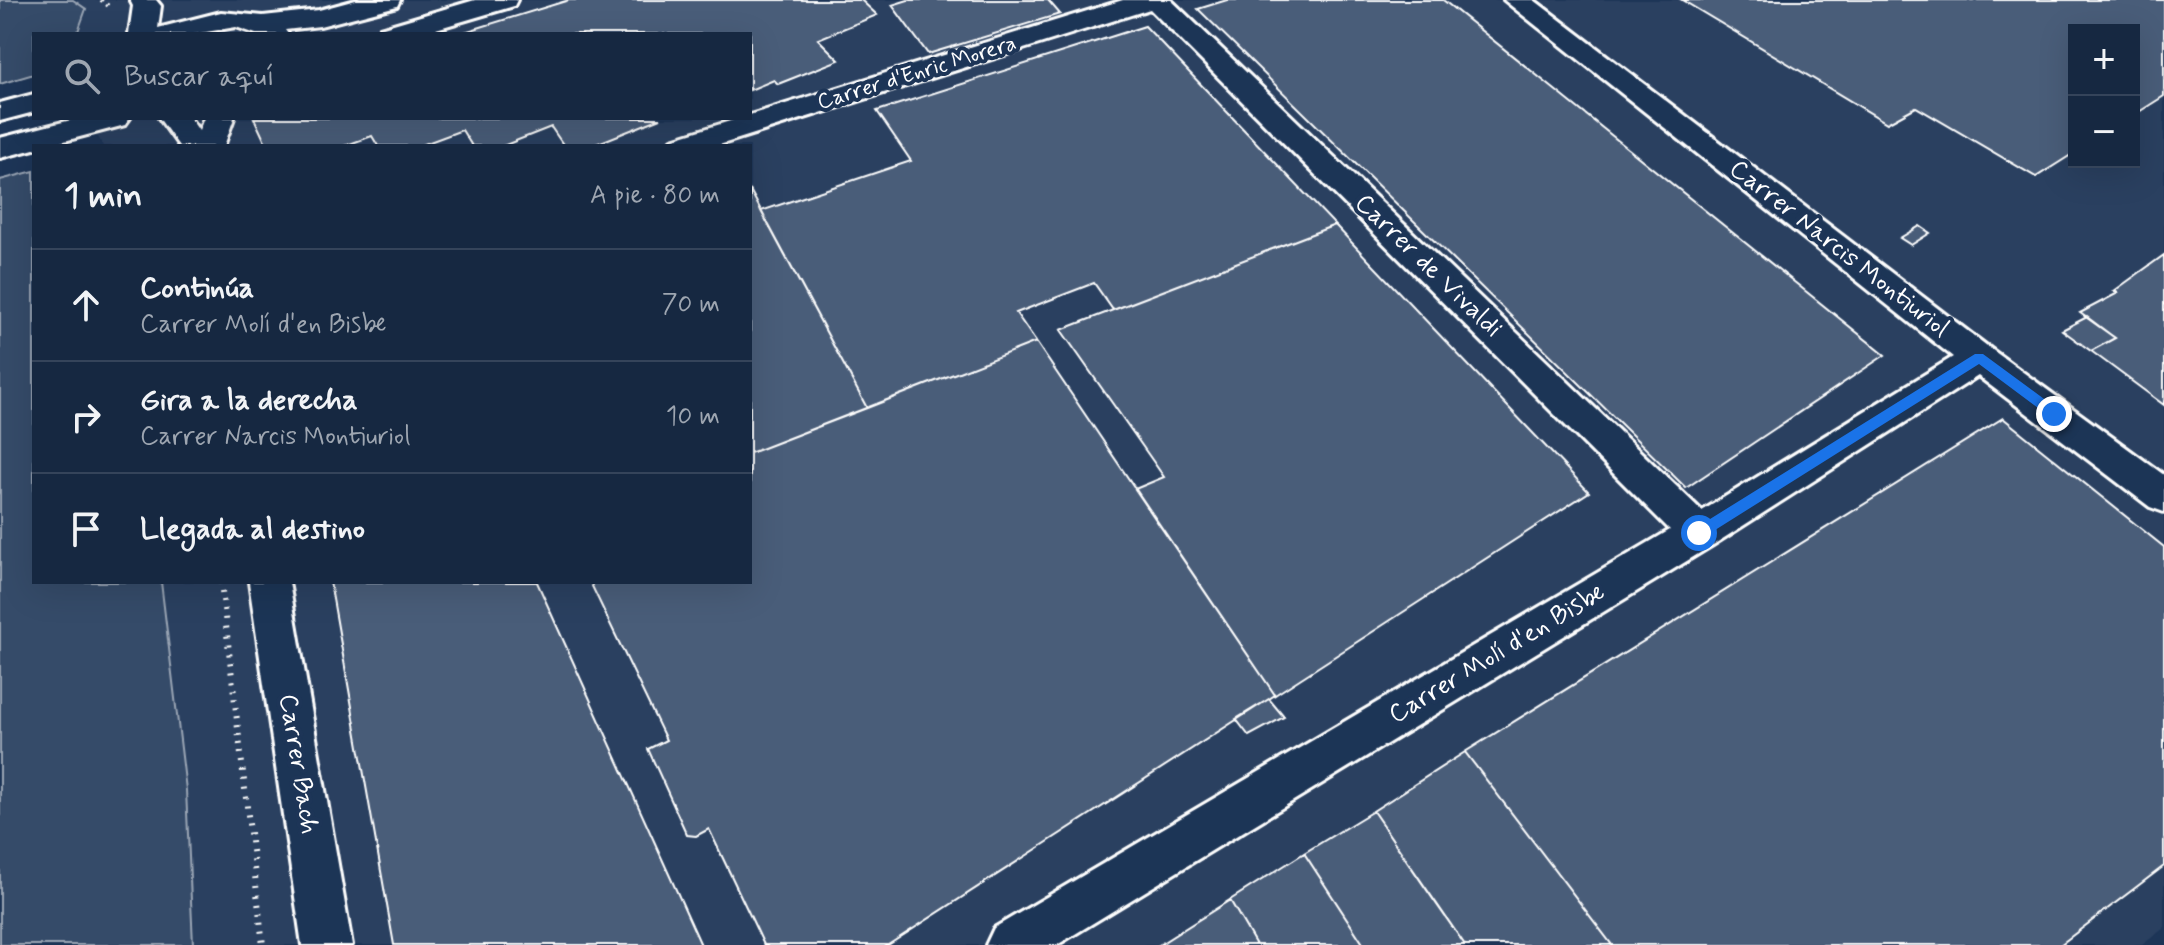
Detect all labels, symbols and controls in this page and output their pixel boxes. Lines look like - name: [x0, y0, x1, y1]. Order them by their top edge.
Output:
- map controls: [2068, 24, 2140, 168]
- button: +: [2068, 24, 2140, 96]
- street label: Carrer d'Enric Morera: [814, 29, 1020, 117]
- search box: [32, 32, 752, 120]
- icon: search: [60, 54, 104, 98]
- text: Buscar aquí: [124, 57, 275, 96]
- button: −: [2068, 96, 2140, 168]
- street label: Carrer Narcis Montiuriol: [1722, 152, 1956, 346]
- text: 1 min: [64, 174, 142, 219]
- text: A pie · 80 m: [590, 179, 720, 213]
- street label: Carrer de Vivaldi: [1347, 187, 1509, 345]
- text: Continúa: [140, 269, 254, 308]
- icon: ahead: [64, 283, 108, 327]
- text: 70 m: [662, 288, 720, 322]
- text: Carrer Molí d'en Bisbe: [140, 308, 386, 342]
- text: Gira a la derecha: [140, 381, 358, 420]
- icon: right: [64, 395, 108, 439]
- route end: [2036, 396, 2072, 432]
- text: 10 m: [666, 400, 720, 434]
- text: Carrer Narcis Montiuriol: [140, 420, 410, 454]
- icon: arrive: [64, 507, 108, 551]
- text: Llegada al destino: [140, 510, 365, 549]
- route start: [1681, 515, 1717, 551]
- street label: Carrer Molí d'en Bisbe: [1383, 576, 1611, 732]
- street label: Carrer Bach: [270, 691, 326, 837]

